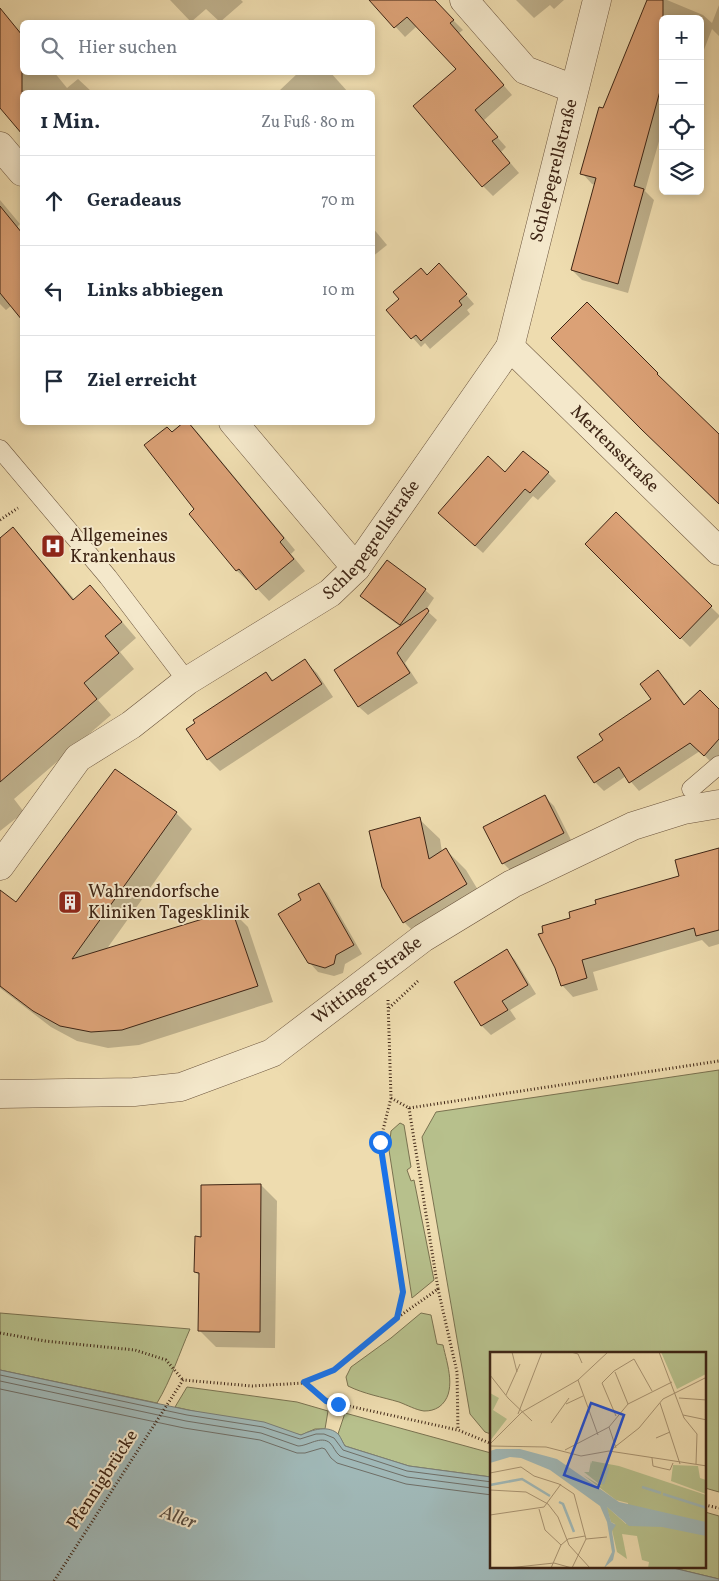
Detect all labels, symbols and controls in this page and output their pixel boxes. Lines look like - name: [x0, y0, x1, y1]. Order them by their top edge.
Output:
- map controls: [659, 15, 704, 195]
- button: +: [659, 15, 704, 60]
- search box: [20, 20, 375, 75]
- icon: search: [38, 34, 66, 62]
- text: Hier suchen: [78, 35, 177, 61]
- button: −: [659, 60, 704, 105]
- street label: Schlepegrellstraße: [524, 96, 584, 245]
- button: locate: [659, 105, 704, 150]
- text: 1 Min.: [40, 108, 100, 137]
- text: Zu Fuß · 80 m: [261, 112, 355, 134]
- button: layers: [659, 150, 704, 195]
- icon: ahead: [40, 187, 68, 215]
- text: Geradeaus: [87, 188, 182, 214]
- text: 70 m: [321, 190, 355, 212]
- icon: left: [40, 277, 68, 305]
- text: Links abbiegen: [87, 278, 224, 304]
- text: 10 m: [322, 280, 355, 302]
- icon: arrive: [40, 367, 68, 395]
- text: Ziel erreicht: [87, 368, 197, 394]
- street label: Mertensstraße: [564, 400, 665, 498]
- street label: Schlepegrellstraße: [318, 475, 426, 607]
- place label: Allgemeines Krankenhaus: [70, 524, 176, 570]
- hospital icon: Allgemeines Krankenhaus: [40, 533, 66, 559]
- place label: Wahrendorfsche Kliniken Tagesklinik: [88, 880, 250, 926]
- building icon: Wahrendorfsche Kliniken Tagesklinik: [57, 889, 83, 915]
- street label: Wittinger Straße: [307, 930, 427, 1031]
- route start: [369, 1131, 392, 1154]
- inset map: [490, 1352, 706, 1568]
- route end: [327, 1393, 350, 1416]
- street label: Pfennigbrücke: [61, 1425, 145, 1535]
- water label: Aller: [156, 1499, 200, 1537]

